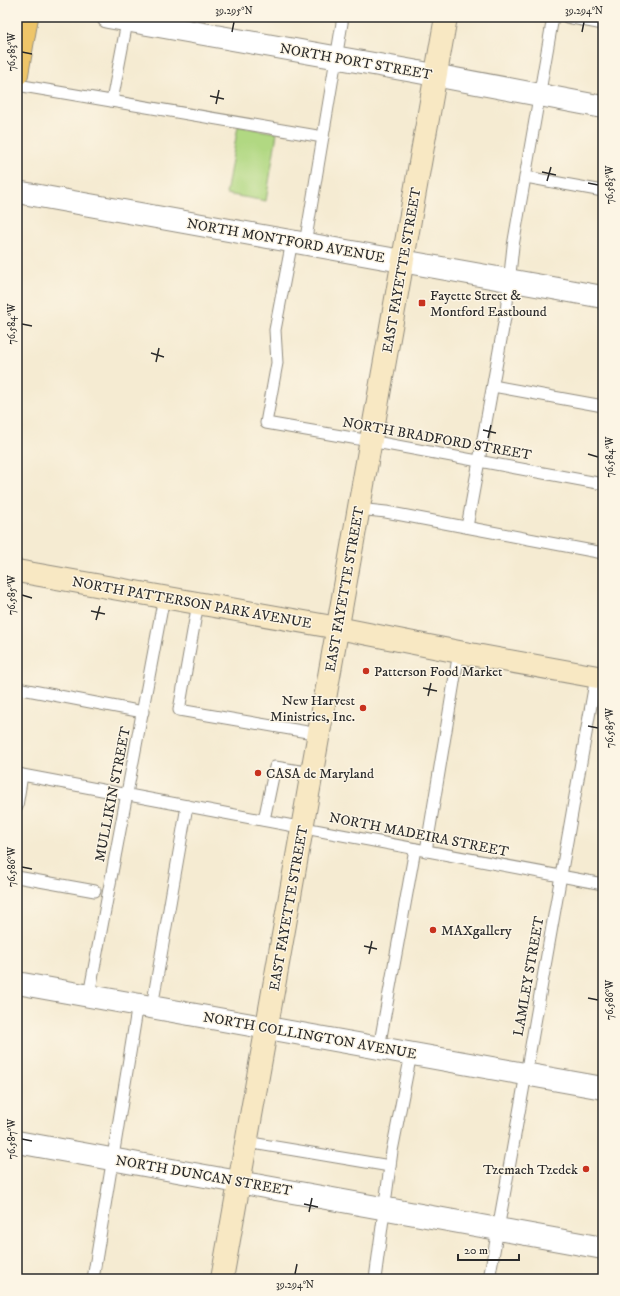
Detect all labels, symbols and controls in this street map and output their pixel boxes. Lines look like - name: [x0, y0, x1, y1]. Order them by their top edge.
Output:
- text: 39.295°N: [215, 5, 253, 17]
- text: 39.294°N: [565, 5, 603, 17]
- text: 76.583°W: [6, 32, 18, 71]
- street label: NORTH PORT STREET: [278, 40, 434, 84]
- text: 76.583°W: [604, 165, 616, 204]
- street label: EAST FAYETTE STREET: [379, 186, 425, 354]
- street label: NORTH MONTFORD AVENUE: [185, 215, 386, 267]
- place label: Fayette Street & Montford Eastbound: [430, 287, 547, 321]
- marker: Fayette Street & Montford Eastbound: [417, 298, 427, 308]
- text: 76.584°W: [6, 303, 18, 344]
- street label: NORTH BRADFORD STREET: [341, 413, 533, 465]
- text: 76.584°W: [604, 436, 616, 477]
- street label: EAST FAYETTE STREET: [322, 505, 368, 673]
- street label: NORTH PATTERSON PARK AVENUE: [71, 573, 313, 633]
- text: 76.585°W: [6, 574, 18, 615]
- place label: Patterson Food Market: [374, 663, 503, 681]
- marker: Patterson Food Market: [361, 666, 371, 676]
- place label: New Harvest Ministries, Inc.: [270, 692, 356, 726]
- marker: New Harvest Ministries, Inc.: [358, 703, 368, 713]
- text: 76.585°W: [604, 707, 616, 748]
- street label: MULLIKIN STREET: [91, 725, 135, 863]
- place label: CASA de Maryland: [266, 765, 374, 783]
- marker: CASA de Maryland: [253, 768, 263, 778]
- street label: NORTH MADEIRA STREET: [328, 809, 510, 861]
- street label: EAST FAYETTE STREET: [266, 824, 312, 992]
- text: 76.586°W: [6, 846, 18, 887]
- street label: LAMLEY STREET: [510, 914, 548, 1038]
- place label: MAXgallery: [441, 922, 512, 940]
- marker: MAXgallery: [428, 925, 438, 935]
- text: 76.586°W: [604, 979, 616, 1020]
- street label: NORTH COLLINGTON AVENUE: [202, 1008, 418, 1064]
- text: 76.587°W: [6, 1118, 18, 1159]
- street label: NORTH DUNCAN STREET: [114, 1152, 294, 1200]
- place label: Tzemach Tzedek: [483, 1161, 578, 1179]
- marker: Tzemach Tzedek: [581, 1164, 591, 1174]
- scale bar: [458, 1236, 519, 1262]
- text: 20 m: [464, 1243, 488, 1258]
- text: 39.294°N: [276, 1279, 314, 1291]

